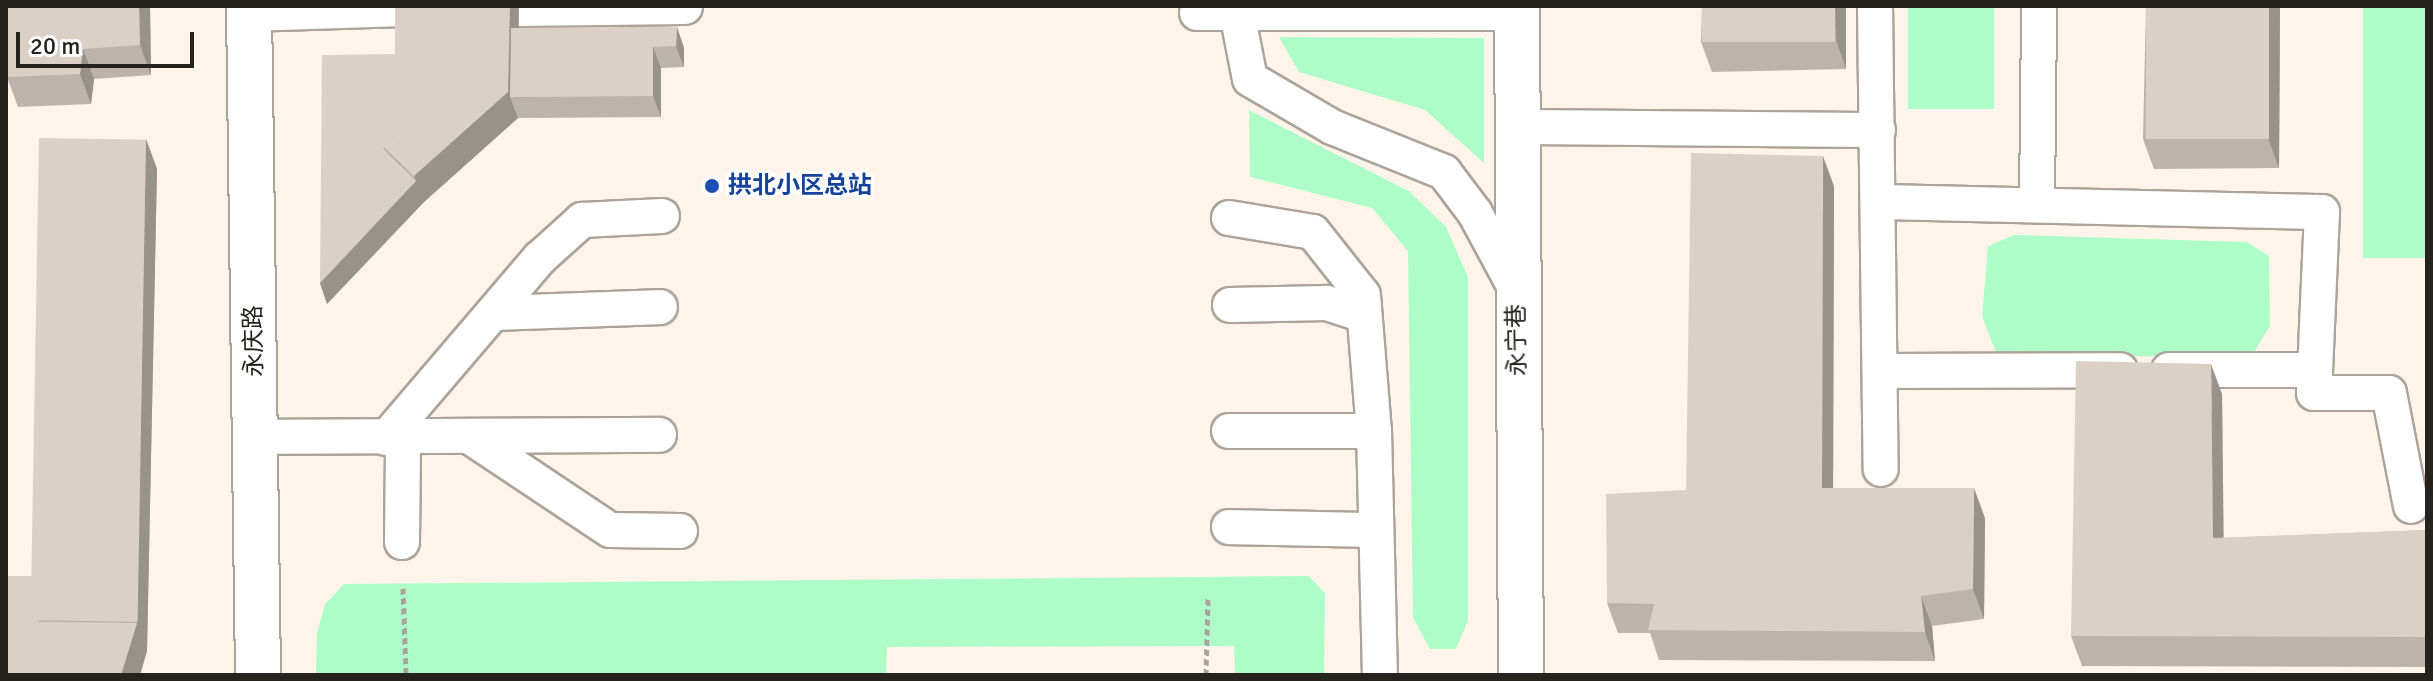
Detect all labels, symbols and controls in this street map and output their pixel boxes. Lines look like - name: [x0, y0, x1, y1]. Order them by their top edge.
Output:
- scale bar: [20, 16, 198, 66]
- text: 20 m: [30, 31, 80, 61]
- place label: 拱北小区总站: [728, 172, 872, 200]
- marker: 拱北小区总站: [703, 177, 721, 195]
- street label: 永宁巷: [1502, 304, 1532, 376]
- street label: 永庆路: [239, 305, 269, 377]

